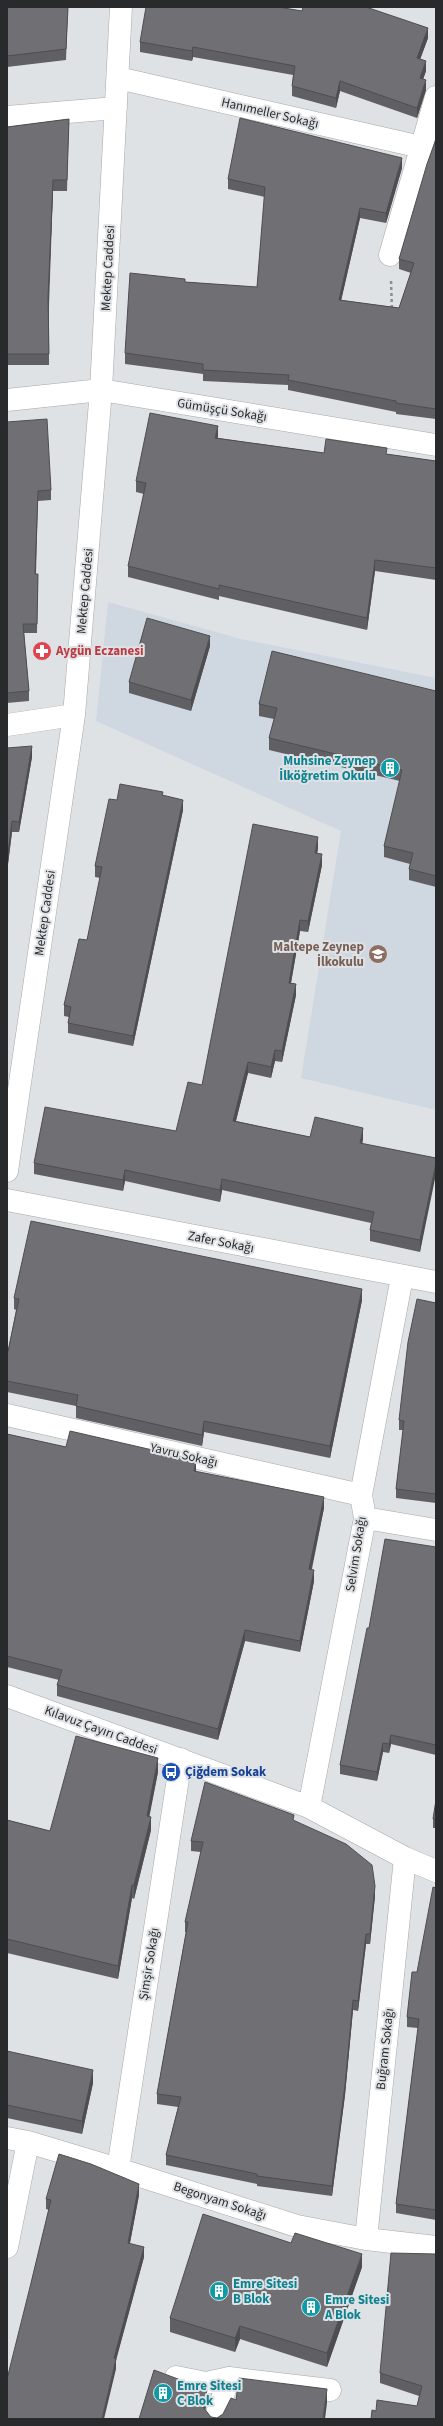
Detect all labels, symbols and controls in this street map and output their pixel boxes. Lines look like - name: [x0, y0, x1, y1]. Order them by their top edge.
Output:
- street label: Hanımeller Sokağı: [220, 93, 320, 133]
- street label: Mektep Caddesi: [97, 225, 119, 311]
- street label: Gümüşçü Sokağı: [176, 394, 268, 426]
- street label: Mektep Caddesi: [72, 547, 98, 635]
- pharmacy icon: Aygün Eczanesi: [31, 640, 53, 662]
- place label: Aygün Eczanesi: [55, 642, 144, 660]
- place label: Muhsine Zeynep İlköğretim Okulu: [279, 752, 376, 785]
- building icon: Muhsine Zeynep İlköğretim Okulu: [379, 757, 401, 779]
- street label: Mektep Caddesi: [30, 869, 60, 957]
- place label: Maltepe Zeynep İlkokulu: [273, 938, 364, 971]
- school or university icon: Maltepe Zeynep İlkokulu: [367, 943, 389, 965]
- street label: Zafer Sokağı: [186, 1227, 256, 1257]
- street label: Yavru Sokağı: [148, 1438, 220, 1472]
- street label: Selvim Sokağı: [341, 1515, 371, 1593]
- street label: Kılavuz Çayırı Caddesi: [42, 1701, 160, 1759]
- bus stop icon: Çiğdem Sokak: [160, 1761, 182, 1783]
- place label: Çiğdem Sokak: [185, 1763, 267, 1781]
- street label: Şimşir Sokağı: [134, 1926, 164, 2002]
- street label: Buğram Sokağı: [372, 2007, 398, 2091]
- street label: Begonyam Sokağı: [171, 2177, 269, 2225]
- place label: Emre Sitesi B Blok: [233, 2275, 297, 2308]
- building icon: Emre Sitesi B Blok: [208, 2280, 230, 2302]
- place label: Emre Sitesi A Blok: [324, 2291, 389, 2324]
- building icon: Emre Sitesi A Blok: [300, 2296, 322, 2318]
- place label: Emre Sitesi C Blok: [177, 2377, 241, 2410]
- building icon: Emre Sitesi C Blok: [152, 2382, 174, 2404]

